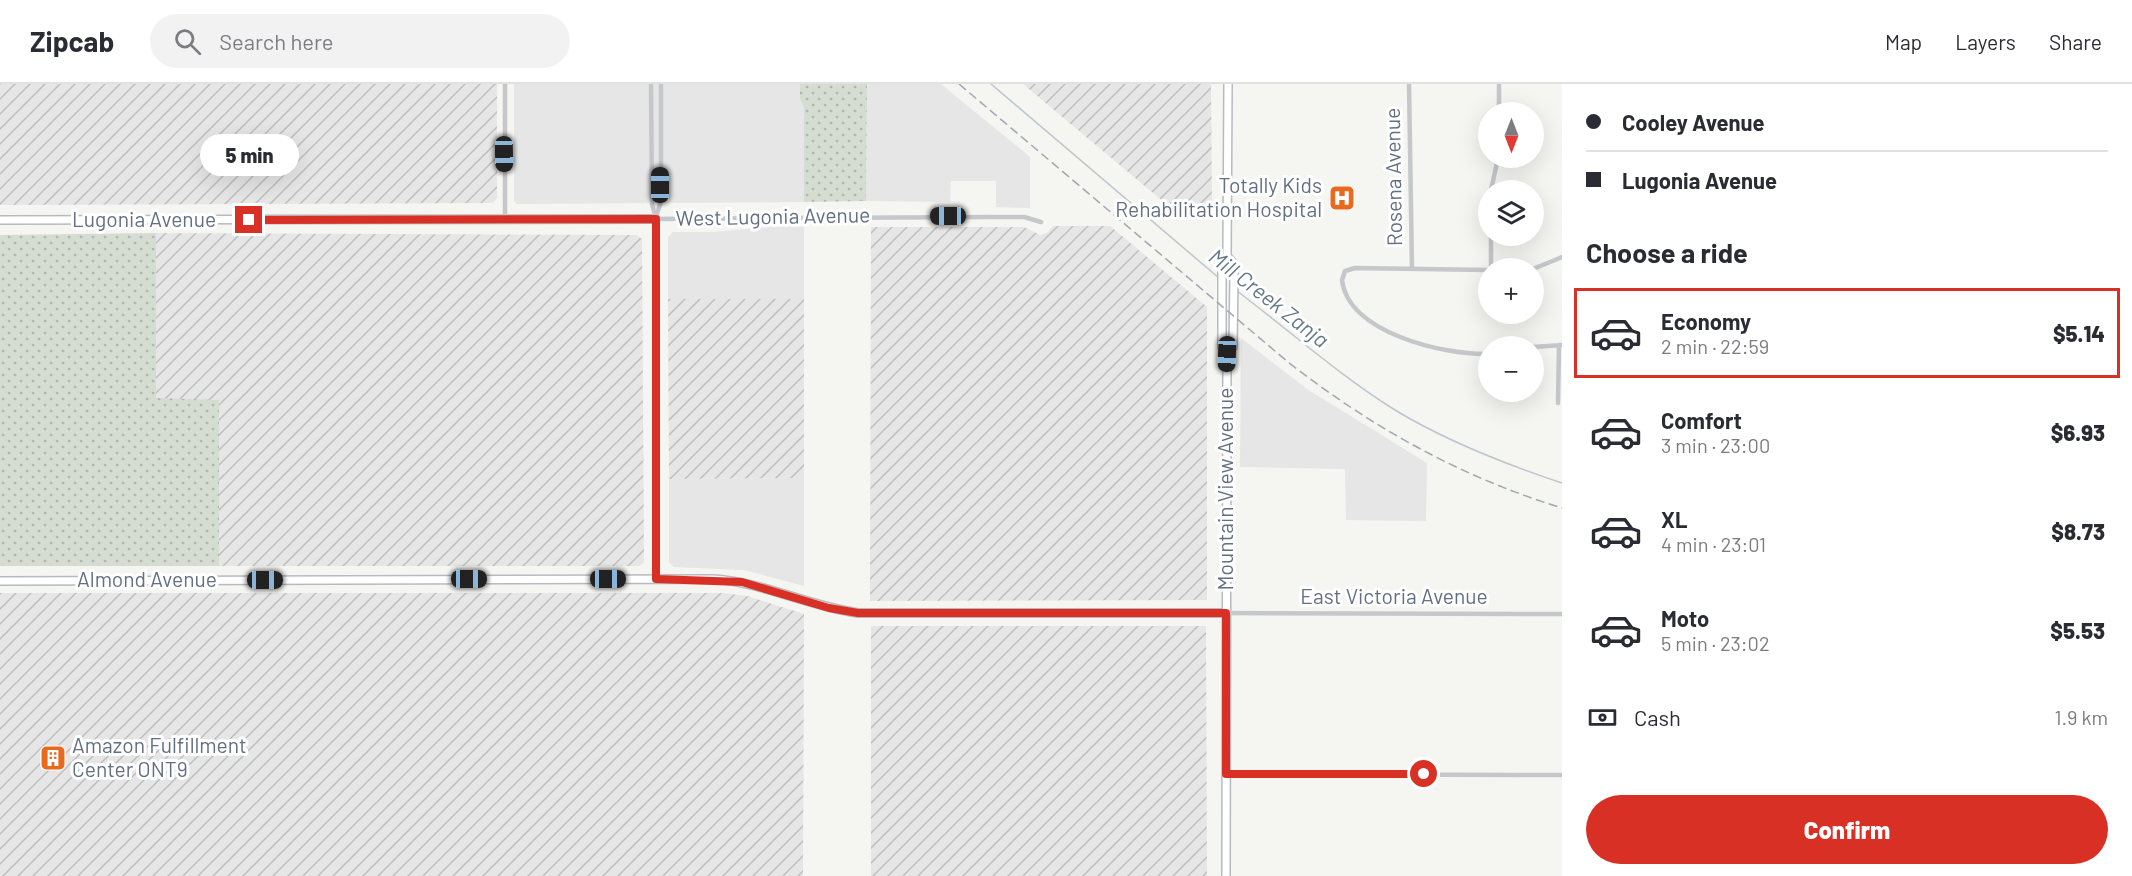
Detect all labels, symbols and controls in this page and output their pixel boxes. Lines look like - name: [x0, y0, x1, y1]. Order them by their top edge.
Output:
- search box: [150, 14, 570, 68]
- text: Zipcab: [30, 24, 114, 58]
- icon: search: [171, 25, 204, 58]
- text: Search here: [219, 28, 334, 54]
- text: Map: [1885, 29, 1922, 54]
- text: Layers: [1955, 29, 2016, 54]
- text: Share: [2049, 29, 2102, 54]
- north arrow: [1478, 102, 1544, 168]
- map controls: [1478, 102, 1544, 402]
- street label: Rosena Avenue: [1379, 108, 1406, 246]
- text: Cooley Avenue: [1622, 109, 1764, 135]
- callout: 5 min: [200, 133, 298, 175]
- car: [495, 136, 513, 172]
- text: 5 min: [226, 143, 273, 167]
- car: [651, 167, 669, 203]
- text: Lugonia Avenue: [1622, 167, 1777, 193]
- place label: Totally Kids Rehabilitation Hospital: [1115, 172, 1322, 221]
- button: layers: [1478, 180, 1544, 246]
- hospital icon: Totally Kids Rehabilitation Hospital: [1327, 183, 1357, 213]
- street label: West Lugonia Avenue: [675, 201, 870, 230]
- street label: Lugonia Avenue: [72, 206, 216, 231]
- route end: [235, 206, 262, 233]
- car: [930, 207, 966, 225]
- text: Choose a ride: [1586, 236, 1748, 268]
- water label: Mill Creek Zanja: [1205, 242, 1335, 352]
- button: +: [1478, 258, 1544, 324]
- icon: car: [1589, 306, 1643, 360]
- text: Economy: [1661, 308, 1751, 334]
- text: $5.14: [2053, 320, 2105, 346]
- text: 2 min · 22:59: [1661, 334, 1769, 358]
- car: [1217, 336, 1237, 372]
- button: −: [1478, 336, 1544, 402]
- street label: Mountain View Avenue: [1212, 387, 1237, 591]
- icon: car: [1589, 405, 1643, 459]
- text: Comfort: [1661, 407, 1742, 433]
- text: $6.93: [2051, 419, 2105, 445]
- text: 3 min · 23:00: [1661, 433, 1770, 457]
- icon: car: [1589, 504, 1643, 558]
- text: XL: [1661, 506, 1687, 532]
- text: $8.73: [2051, 518, 2105, 544]
- text: 4 min · 23:01: [1661, 532, 1766, 556]
- street label: Almond Avenue: [77, 566, 217, 591]
- car: [451, 570, 487, 588]
- car: [590, 570, 626, 588]
- car: [247, 571, 283, 589]
- street label: East Victoria Avenue: [1300, 583, 1488, 608]
- icon: car: [1589, 603, 1643, 657]
- text: Moto: [1661, 605, 1709, 631]
- text: $5.53: [2050, 617, 2105, 643]
- text: 5 min · 23:02: [1661, 631, 1770, 655]
- icon: cash: [1586, 701, 1619, 734]
- text: Cash: [1634, 704, 1681, 730]
- text: 1.9 km: [2054, 705, 2108, 729]
- place label: Amazon Fulfillment Center ONT9: [72, 732, 247, 781]
- building icon: Amazon Fulfillment Center ONT9: [38, 743, 68, 773]
- route start: [1410, 760, 1437, 787]
- button: Confirm: [1586, 795, 2108, 864]

